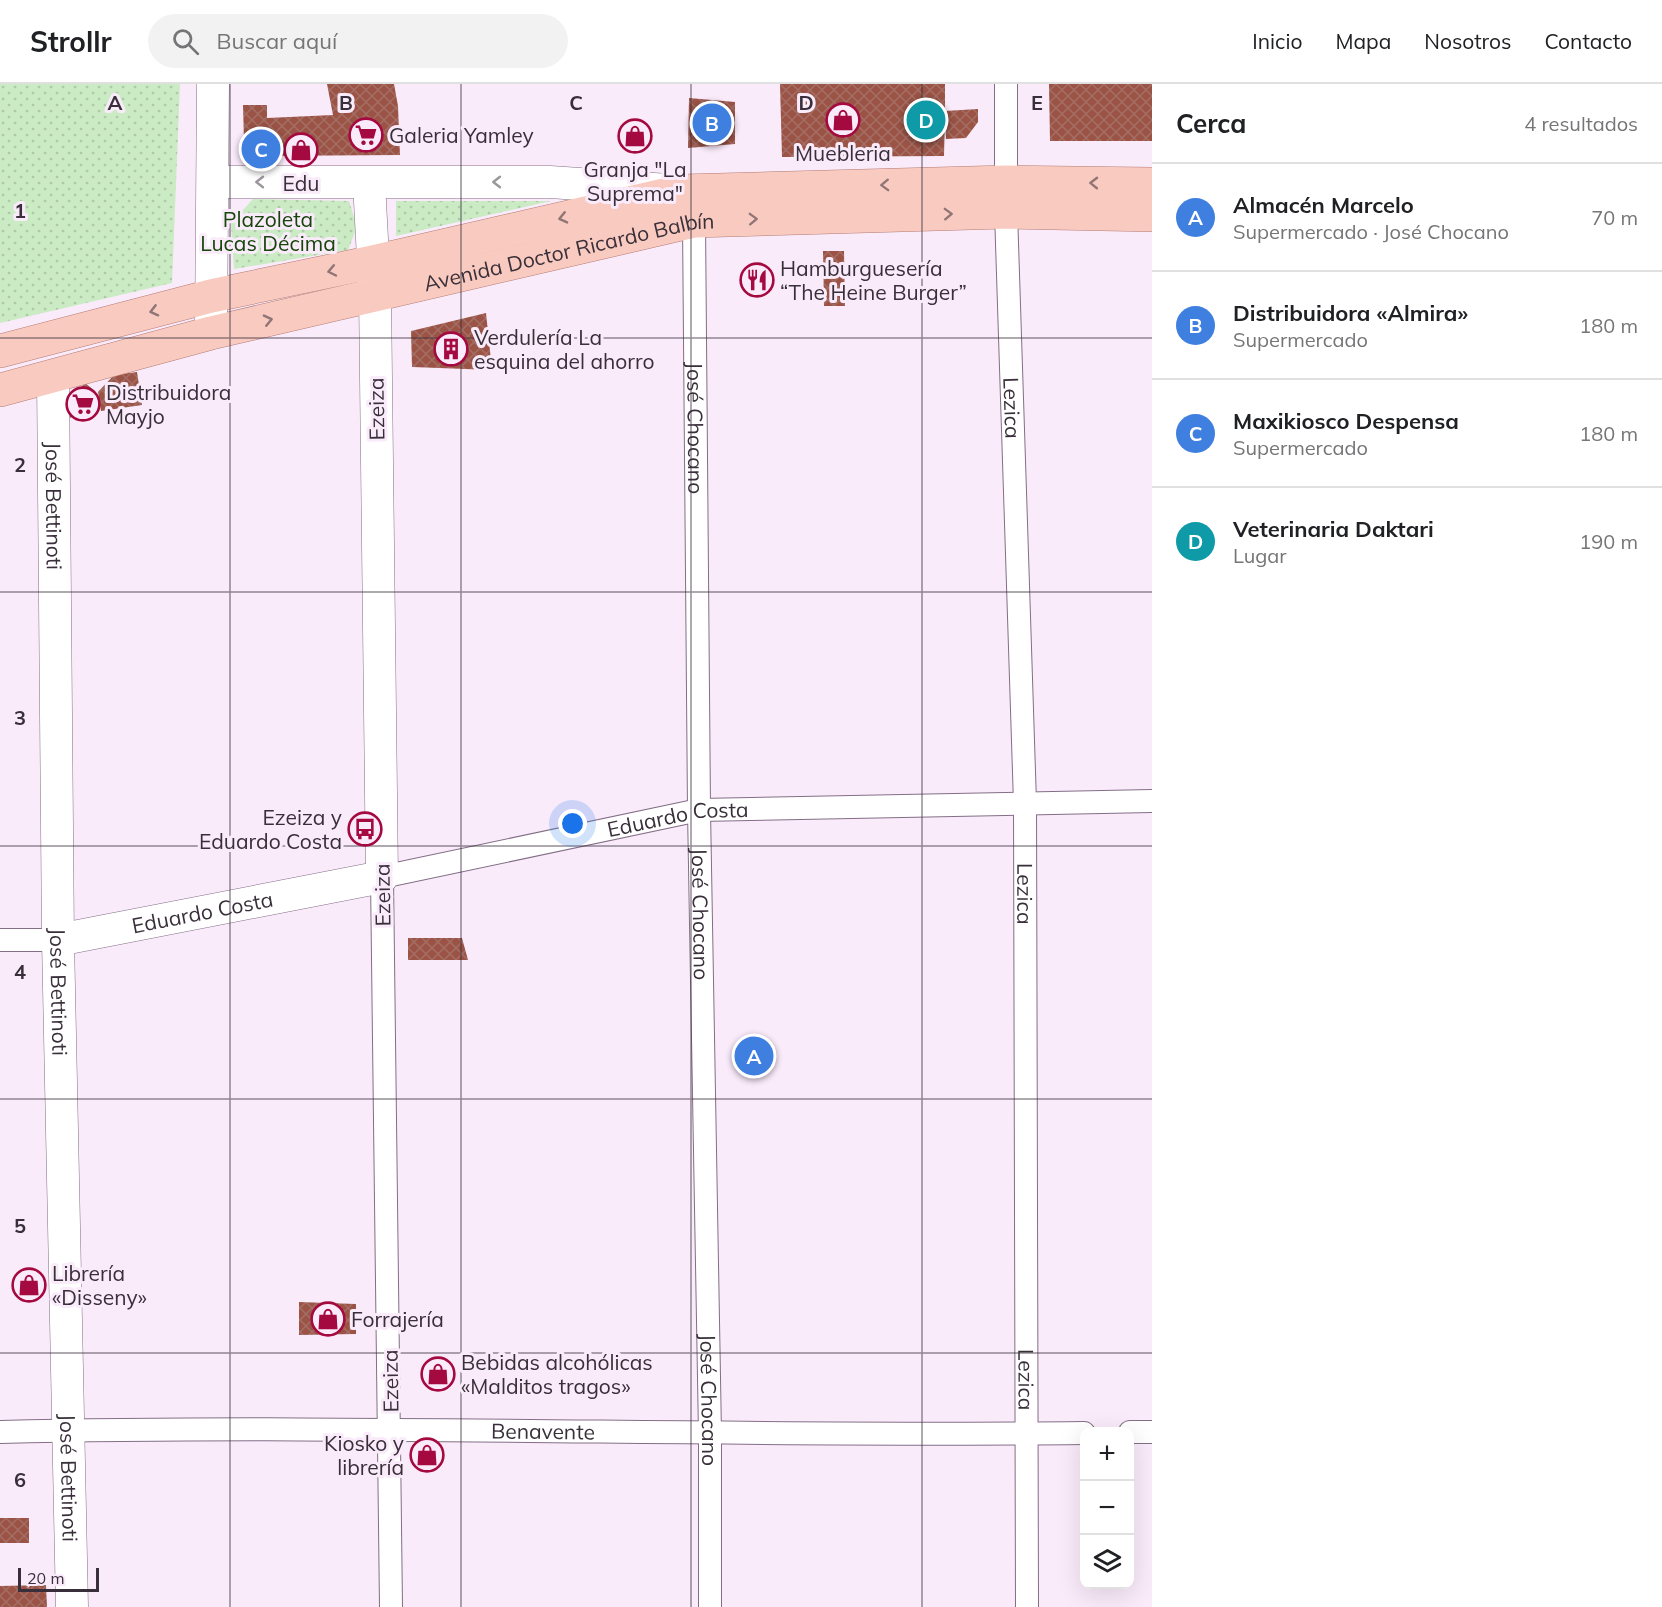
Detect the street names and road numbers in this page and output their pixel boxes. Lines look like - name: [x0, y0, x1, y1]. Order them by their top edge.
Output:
- street label: Avenida Doctor Ricardo Balbín: [421, 207, 715, 296]
- street label: José Chocano: [682, 362, 709, 494]
- street label: Ezeiza: [362, 377, 390, 441]
- street label: Lezica: [998, 377, 1026, 439]
- street label: José Bettinoti: [41, 442, 68, 570]
- street label: Eduardo Costa: [605, 796, 749, 842]
- street label: José Chocano: [687, 848, 715, 980]
- street label: Ezeiza: [368, 863, 396, 927]
- street label: Lezica: [1012, 863, 1038, 925]
- street label: Eduardo Costa: [130, 886, 275, 938]
- street label: José Bettinoti: [45, 928, 73, 1056]
- street label: José Chocano: [695, 1334, 723, 1466]
- street label: Ezeiza: [376, 1349, 404, 1413]
- street label: Lezica: [1013, 1349, 1040, 1411]
- street label: José Bettinoti: [55, 1414, 84, 1542]
- street label: Benavente: [491, 1418, 595, 1445]

